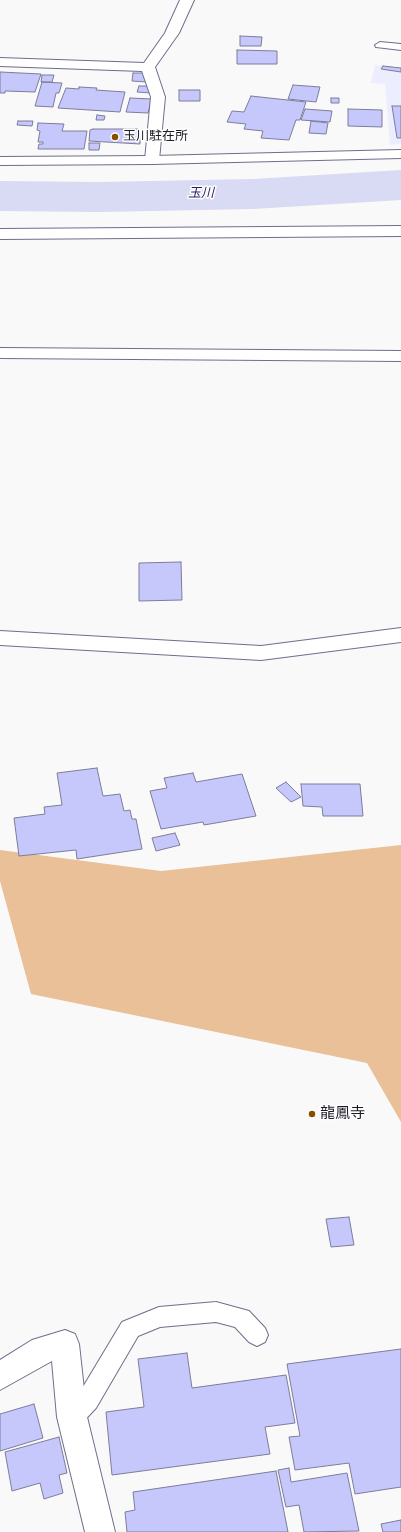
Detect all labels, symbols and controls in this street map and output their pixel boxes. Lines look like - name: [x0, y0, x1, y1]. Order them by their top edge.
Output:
- place label: 玉川駐在所: [123, 129, 188, 145]
- marker: 玉川駐在所: [110, 132, 120, 142]
- water label: 玉川: [188, 186, 214, 202]
- place label: 龍鳳寺: [320, 1105, 365, 1123]
- marker: 龍鳳寺: [307, 1109, 317, 1119]

